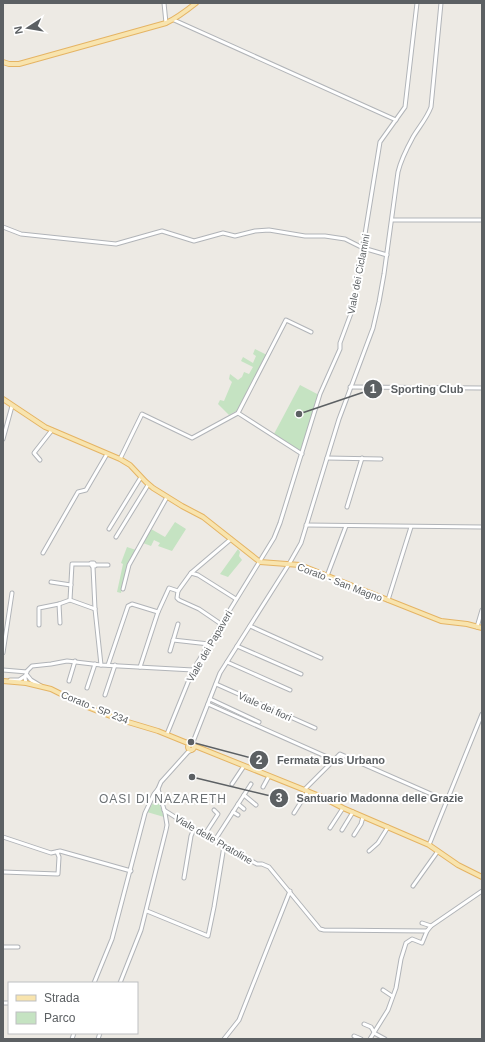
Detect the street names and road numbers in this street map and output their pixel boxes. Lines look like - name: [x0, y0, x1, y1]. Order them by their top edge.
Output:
- street label: Viale dei Ciclamini: [345, 233, 372, 315]
- street label: Corato - San Magno: [296, 561, 384, 604]
- street label: Viale dei Papaveri: [185, 609, 234, 684]
- street label: Corato - SP 234: [60, 689, 130, 726]
- street label: Viale dei fiori: [236, 690, 293, 723]
- street label: Viale delle Pratoline: [173, 813, 255, 866]

